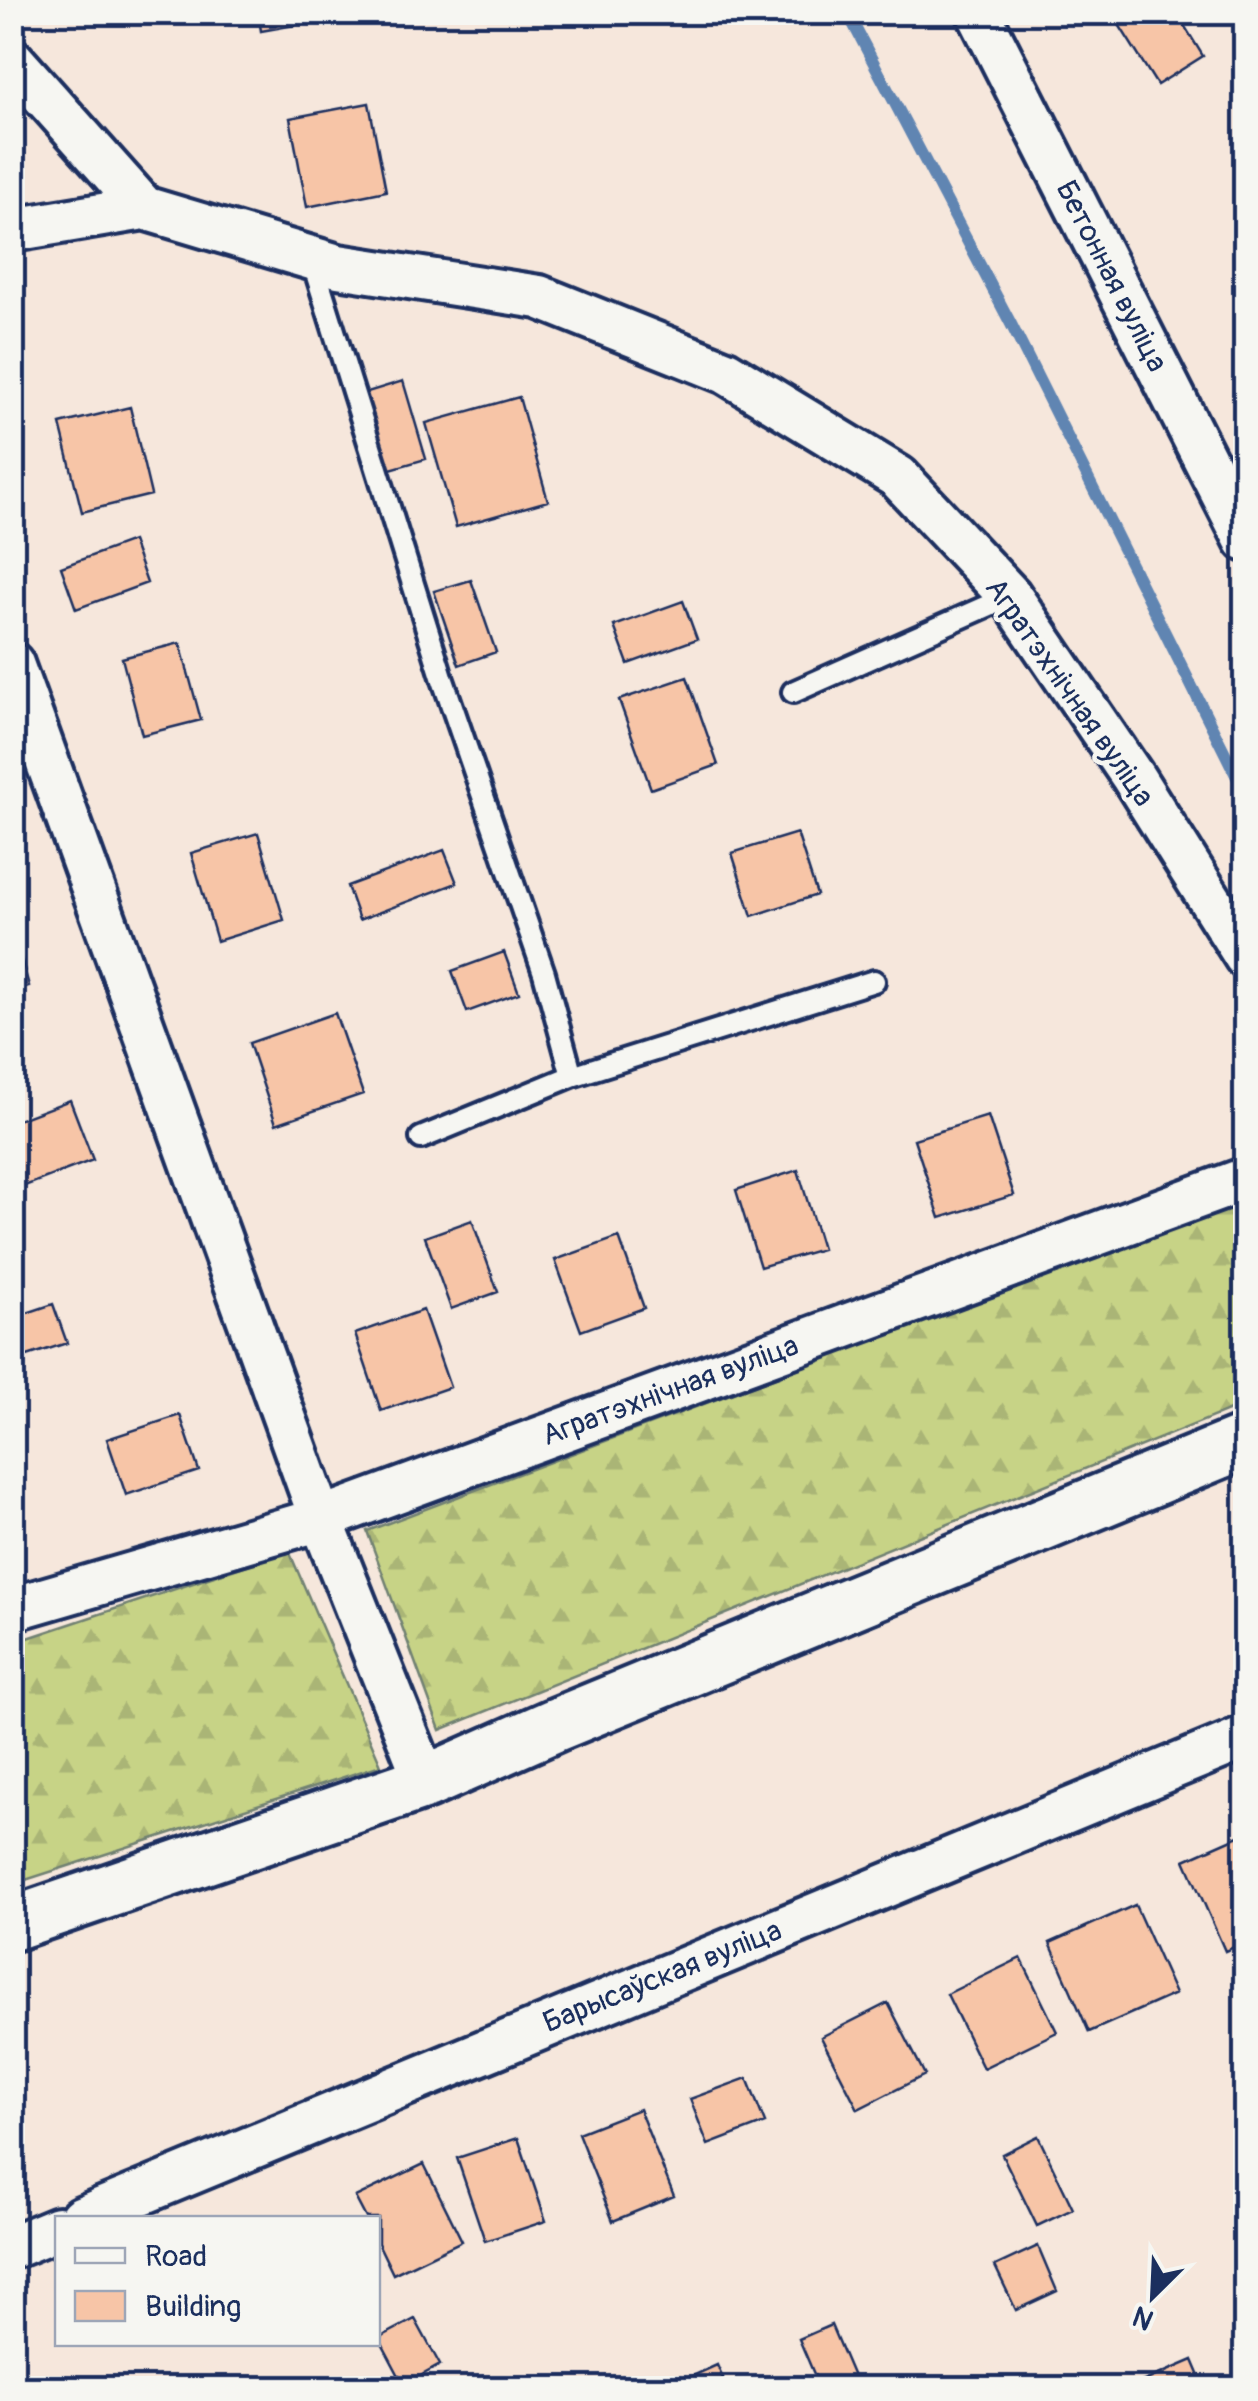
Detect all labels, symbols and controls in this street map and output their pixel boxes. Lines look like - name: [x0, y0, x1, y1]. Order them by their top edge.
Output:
- street label: Бетонная вуліца: [1047, 174, 1176, 378]
- street label: Агратэхнічная вуліца: [977, 571, 1162, 814]
- street label: Агратэхнічная вуліца: [537, 1327, 804, 1454]
- street label: Барысаўская вуліца: [537, 1912, 787, 2041]
- legend: [55, 2216, 380, 2346]
- text: Road: [145, 2238, 207, 2275]
- north arrow: [1103, 2246, 1203, 2346]
- text: Building: [145, 2288, 241, 2325]
- text: N: [1128, 2298, 1159, 2337]

